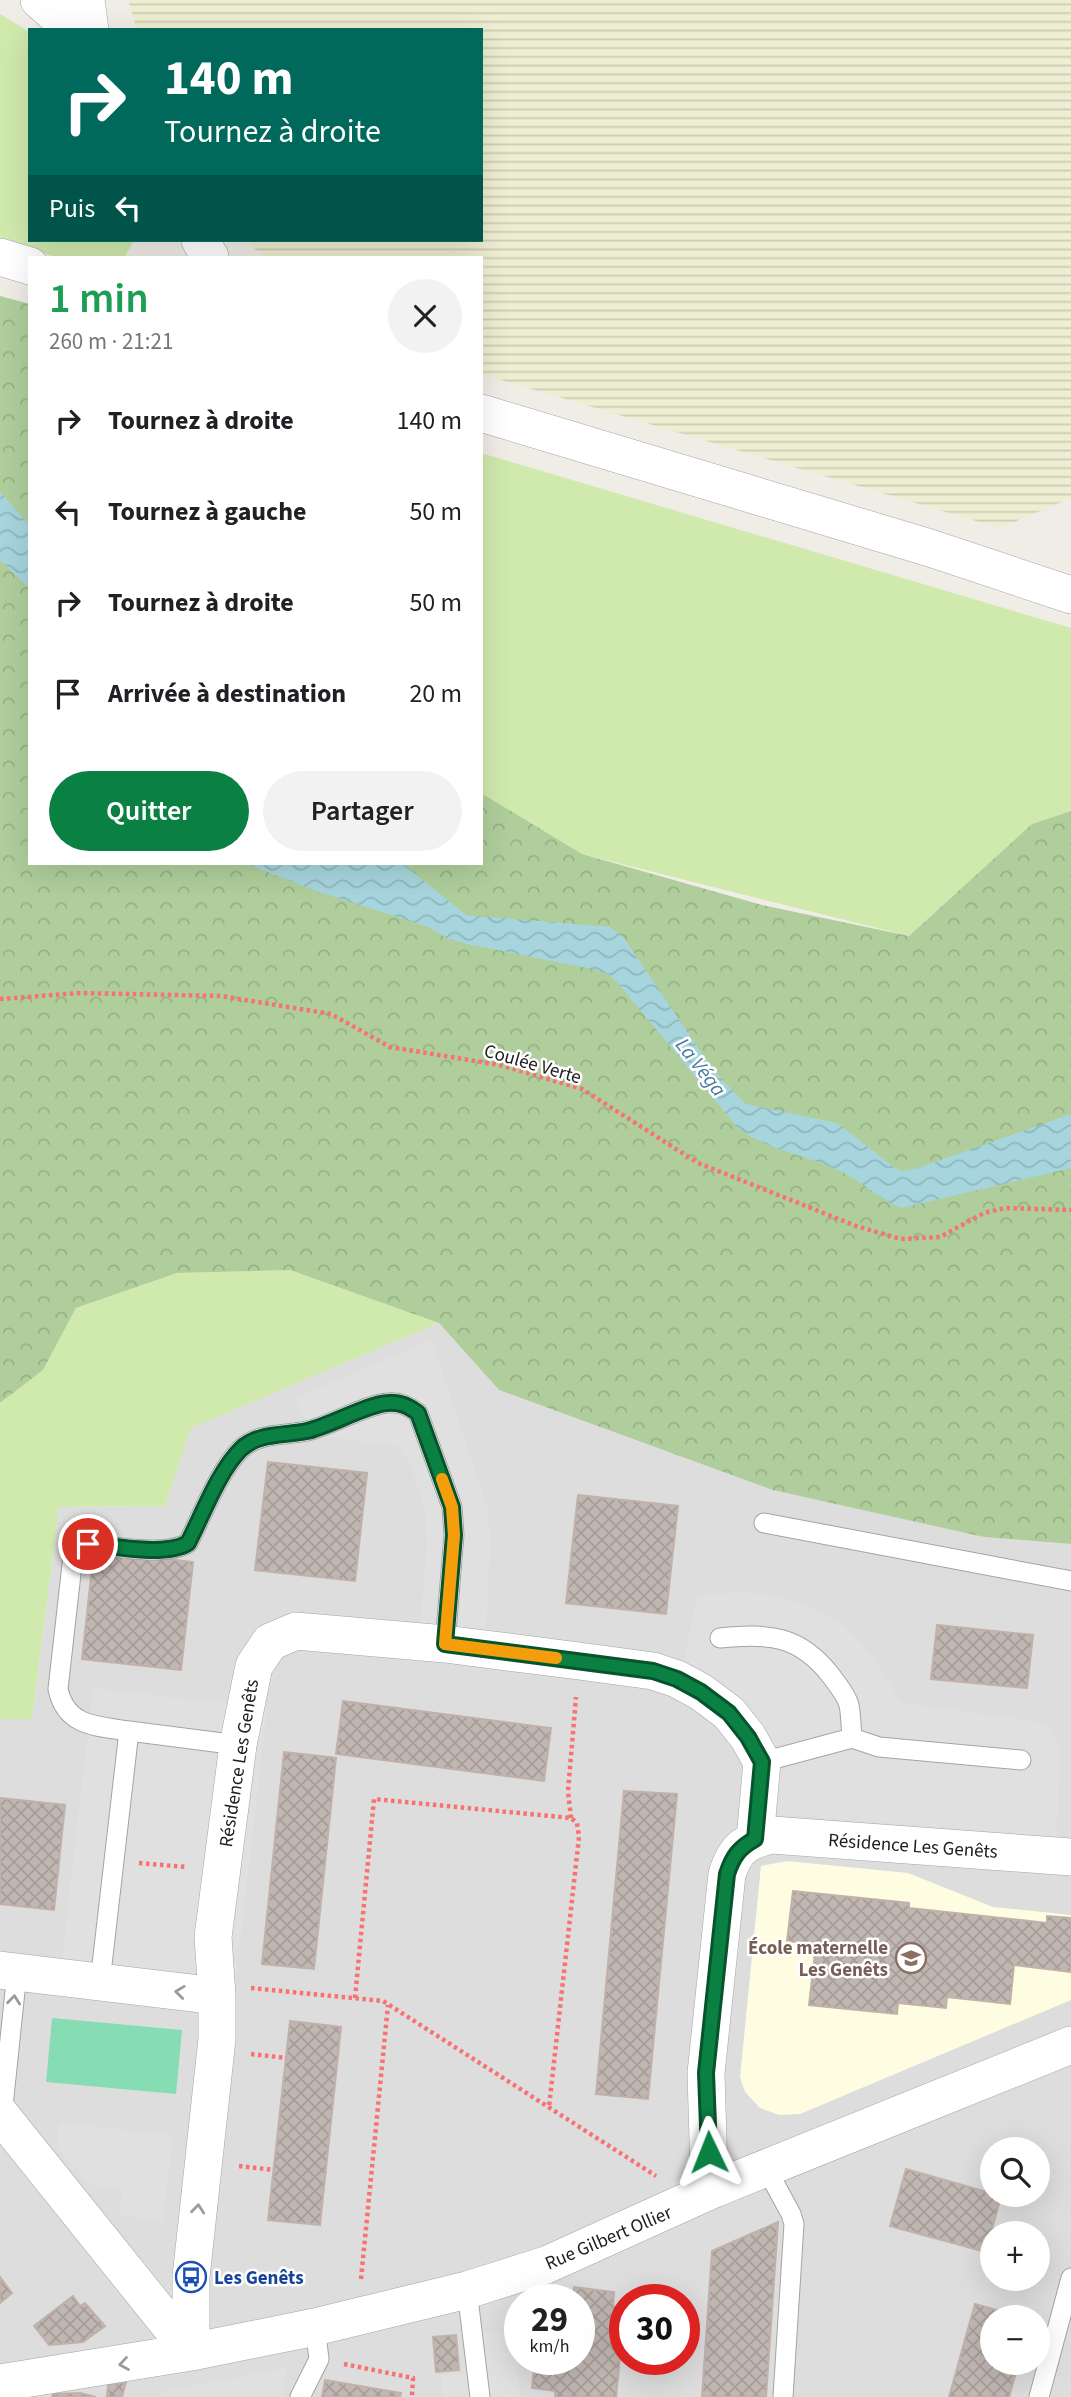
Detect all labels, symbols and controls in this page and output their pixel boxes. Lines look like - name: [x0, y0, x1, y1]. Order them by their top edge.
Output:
- text: 140 m: [164, 44, 293, 114]
- icon: right: [49, 56, 140, 147]
- text: Tournez à droite: [164, 109, 381, 155]
- icon: left: [109, 189, 147, 227]
- text: Puis: [49, 190, 95, 227]
- text: 1 min: [49, 269, 149, 329]
- button: close: [388, 279, 462, 353]
- text: 260 m · 21:21: [49, 325, 173, 358]
- icon: right: [49, 402, 87, 440]
- text: Tournez à droite: [108, 402, 294, 439]
- text: 140 m: [396, 402, 462, 439]
- icon: left: [49, 493, 87, 531]
- text: Tournez à gauche: [108, 493, 307, 530]
- text: 50 m: [409, 493, 462, 530]
- icon: right: [49, 584, 87, 622]
- text: Tournez à droite: [108, 584, 294, 621]
- text: 50 m: [409, 584, 462, 621]
- icon: arrive: [49, 675, 87, 713]
- text: Arrivée à destination: [108, 675, 346, 712]
- text: 20 m: [409, 675, 462, 712]
- button: Quitter: [49, 771, 249, 851]
- button: Partager: [263, 771, 462, 851]
- water label: La Véga: [668, 1031, 734, 1103]
- street label: Coulée Verte: [481, 1038, 584, 1091]
- pin: [58, 1514, 118, 1574]
- icon: arrive: [69, 1525, 107, 1563]
- street label: Résidence Les Genêts: [213, 1677, 266, 1849]
- street label: Résidence Les Genêts: [827, 1827, 999, 1866]
- place label: École maternelle Les Genêts: [748, 1935, 888, 1984]
- school or university icon: École maternelle Les Genêts: [894, 1941, 928, 1975]
- one-way arrow: [174, 1984, 186, 1999]
- one-way arrow: [6, 1994, 21, 2005]
- position arrow: [672, 2115, 746, 2189]
- map controls: [980, 2137, 1050, 2375]
- button: search: [980, 2137, 1050, 2207]
- street label: Rue Gilbert Ollier: [541, 2199, 677, 2277]
- one-way arrow: [191, 2204, 206, 2215]
- button: +: [980, 2221, 1050, 2291]
- bus stop icon: Les Genêts: [174, 2260, 208, 2294]
- place label: Les Genêts: [214, 2265, 304, 2292]
- speed limit sign: 30: [609, 2284, 700, 2375]
- text: 29: [531, 2295, 568, 2345]
- button: −: [980, 2305, 1050, 2375]
- text: km/h: [530, 2334, 569, 2359]
- one-way arrow: [118, 2356, 130, 2371]

